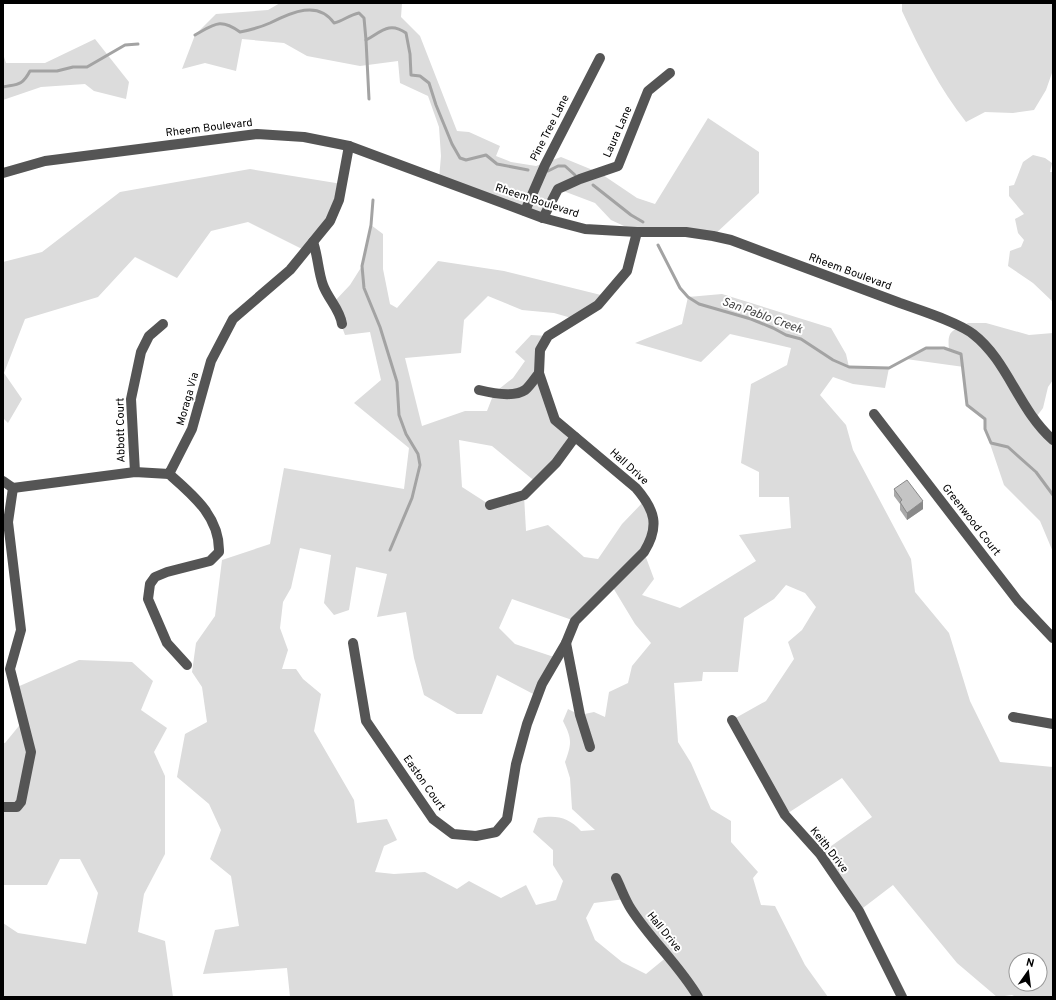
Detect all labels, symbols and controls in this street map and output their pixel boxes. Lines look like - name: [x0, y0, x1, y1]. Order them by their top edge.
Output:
- street label: Pine Tree Lane: [527, 92, 573, 164]
- street label: Laura Lane: [600, 104, 636, 160]
- street label: Rheem Boulevard: [165, 116, 253, 140]
- street label: Rheem Boulevard: [493, 181, 581, 221]
- street label: Rheem Boulevard: [807, 250, 893, 294]
- water label: San Pablo Creek: [720, 294, 805, 338]
- street label: Moraga Via: [174, 370, 202, 427]
- street label: Abbott Court: [113, 397, 129, 463]
- street label: Hall Drive: [607, 446, 651, 488]
- street label: Greenwood Court: [939, 481, 1003, 559]
- street label: Easton Court: [400, 753, 448, 813]
- street label: Keith Drive: [807, 824, 851, 876]
- street label: Hall Drive: [644, 909, 684, 955]
- north arrow: [1008, 952, 1048, 992]
- text: N: [1025, 956, 1036, 971]

